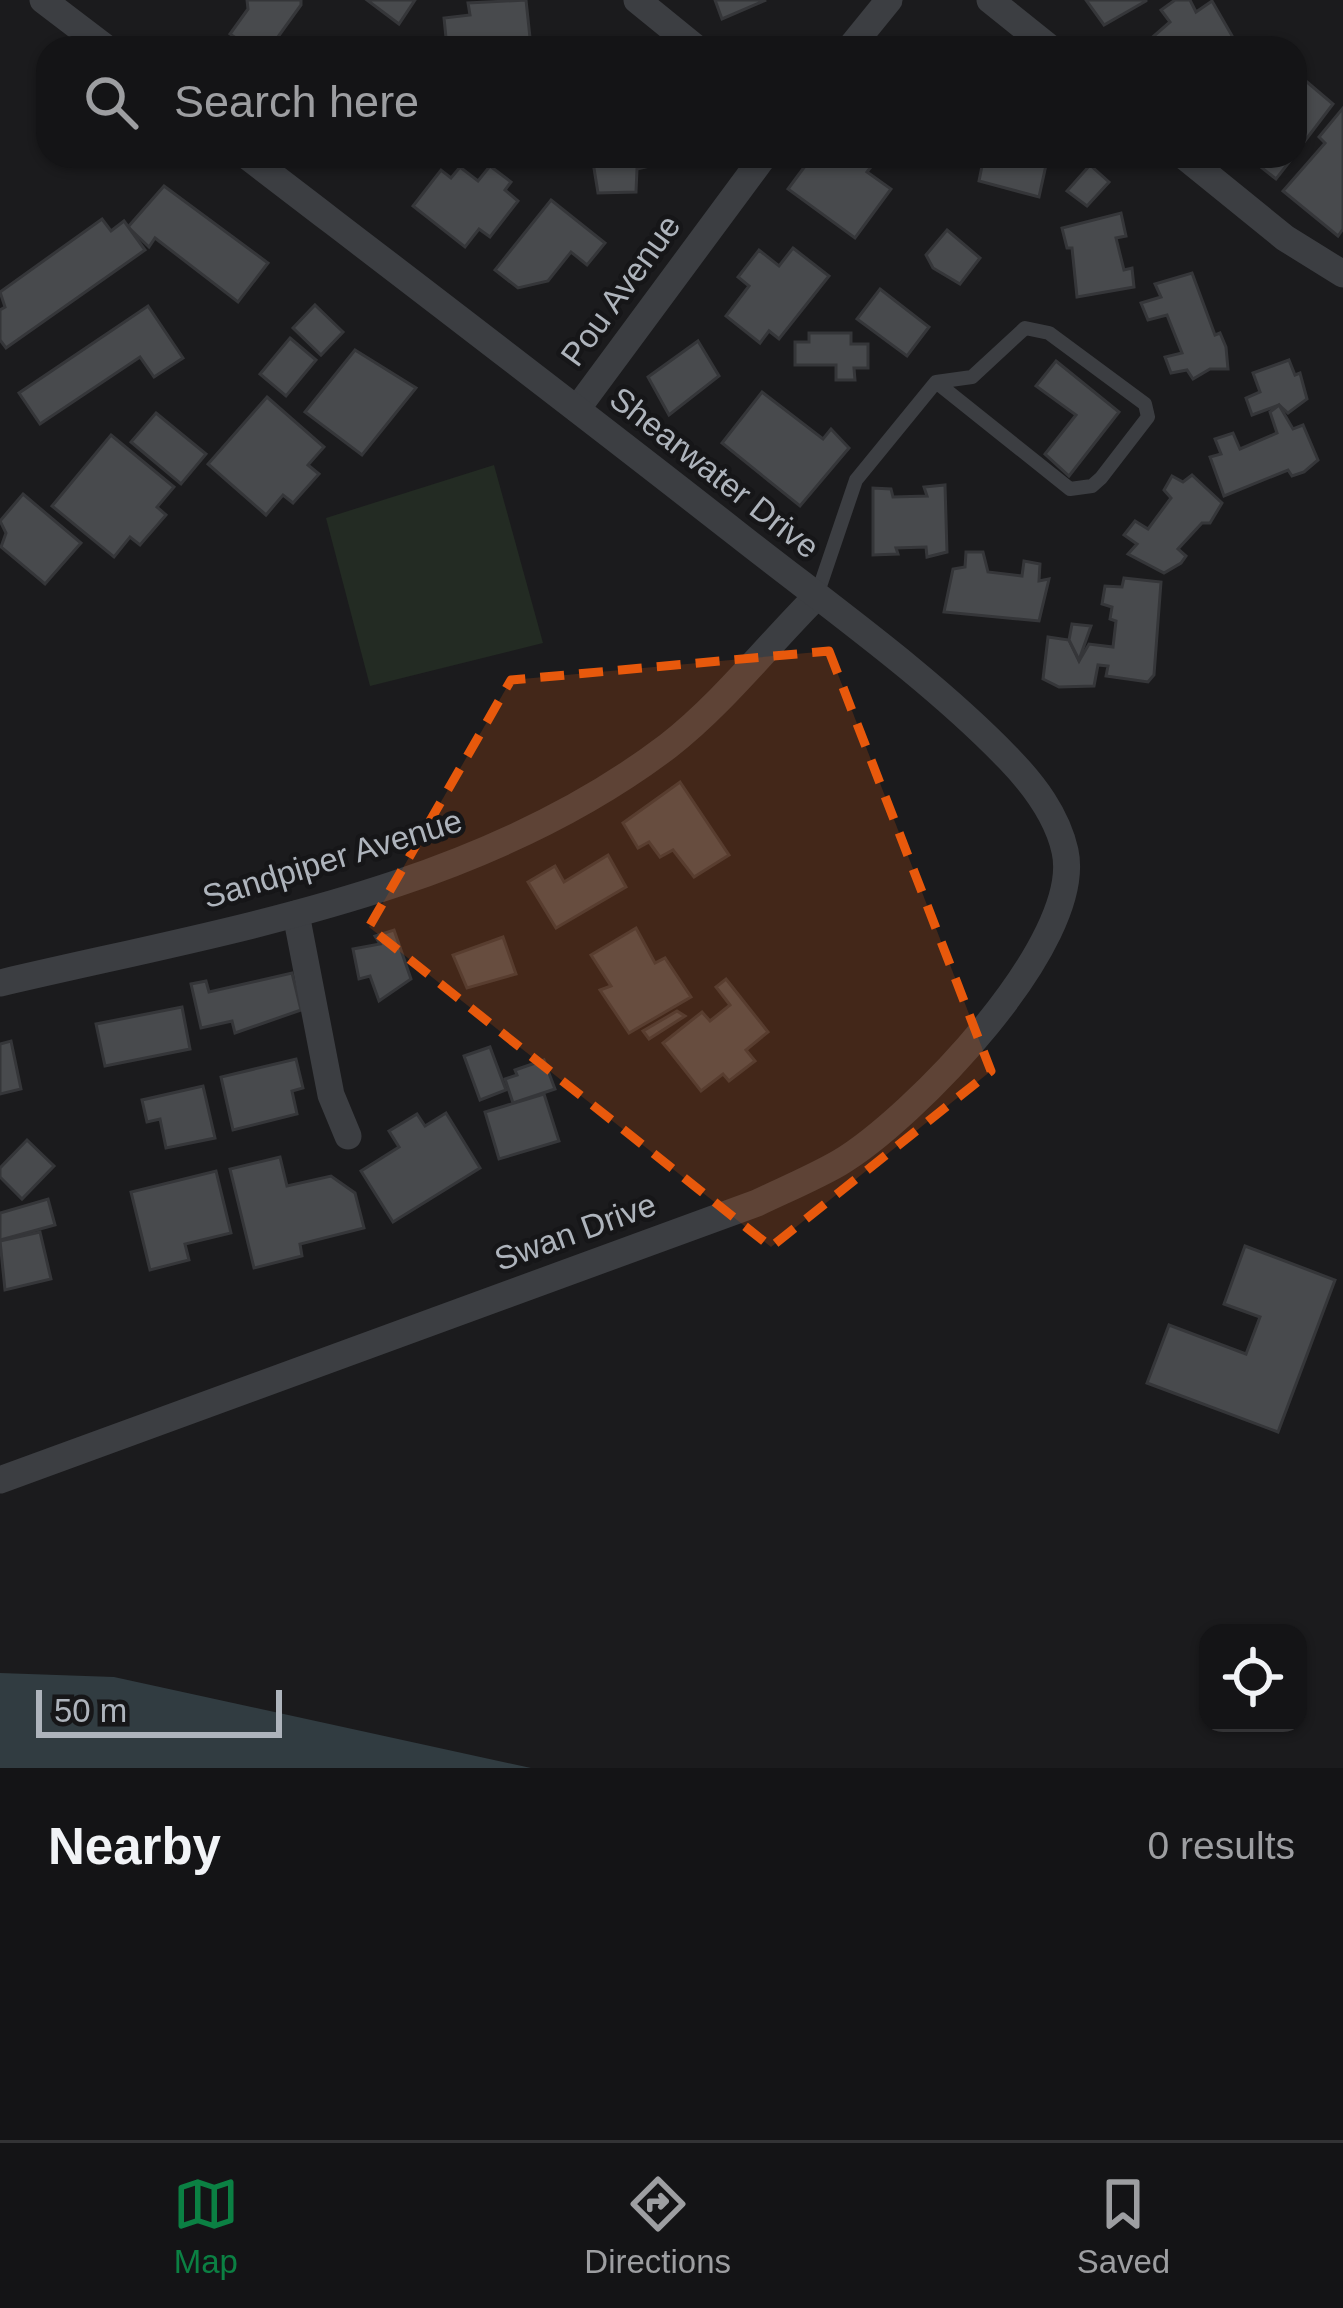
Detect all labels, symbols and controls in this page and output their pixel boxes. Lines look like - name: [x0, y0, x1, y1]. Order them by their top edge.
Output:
- search box: [36, 36, 1307, 168]
- icon: search: [78, 69, 144, 135]
- text: Search here: [174, 76, 419, 127]
- street label: Pou Avenue: [553, 208, 688, 373]
- street label: Shearwater Drive: [603, 379, 827, 565]
- street label: Sandpiper Avenue: [198, 801, 466, 916]
- street label: Swan Drive: [490, 1185, 661, 1278]
- map controls: [1199, 1624, 1307, 1732]
- button: locate: [1199, 1624, 1307, 1732]
- scale bar: [36, 1684, 282, 1737]
- text: 50 m: [54, 1692, 127, 1729]
- text: Nearby: [48, 1818, 221, 1875]
- text: 0 results: [1148, 1824, 1295, 1867]
- tab: Map: [173, 2171, 239, 2281]
- tab: Directions: [584, 2171, 731, 2281]
- tab: Saved: [1077, 2171, 1170, 2281]

